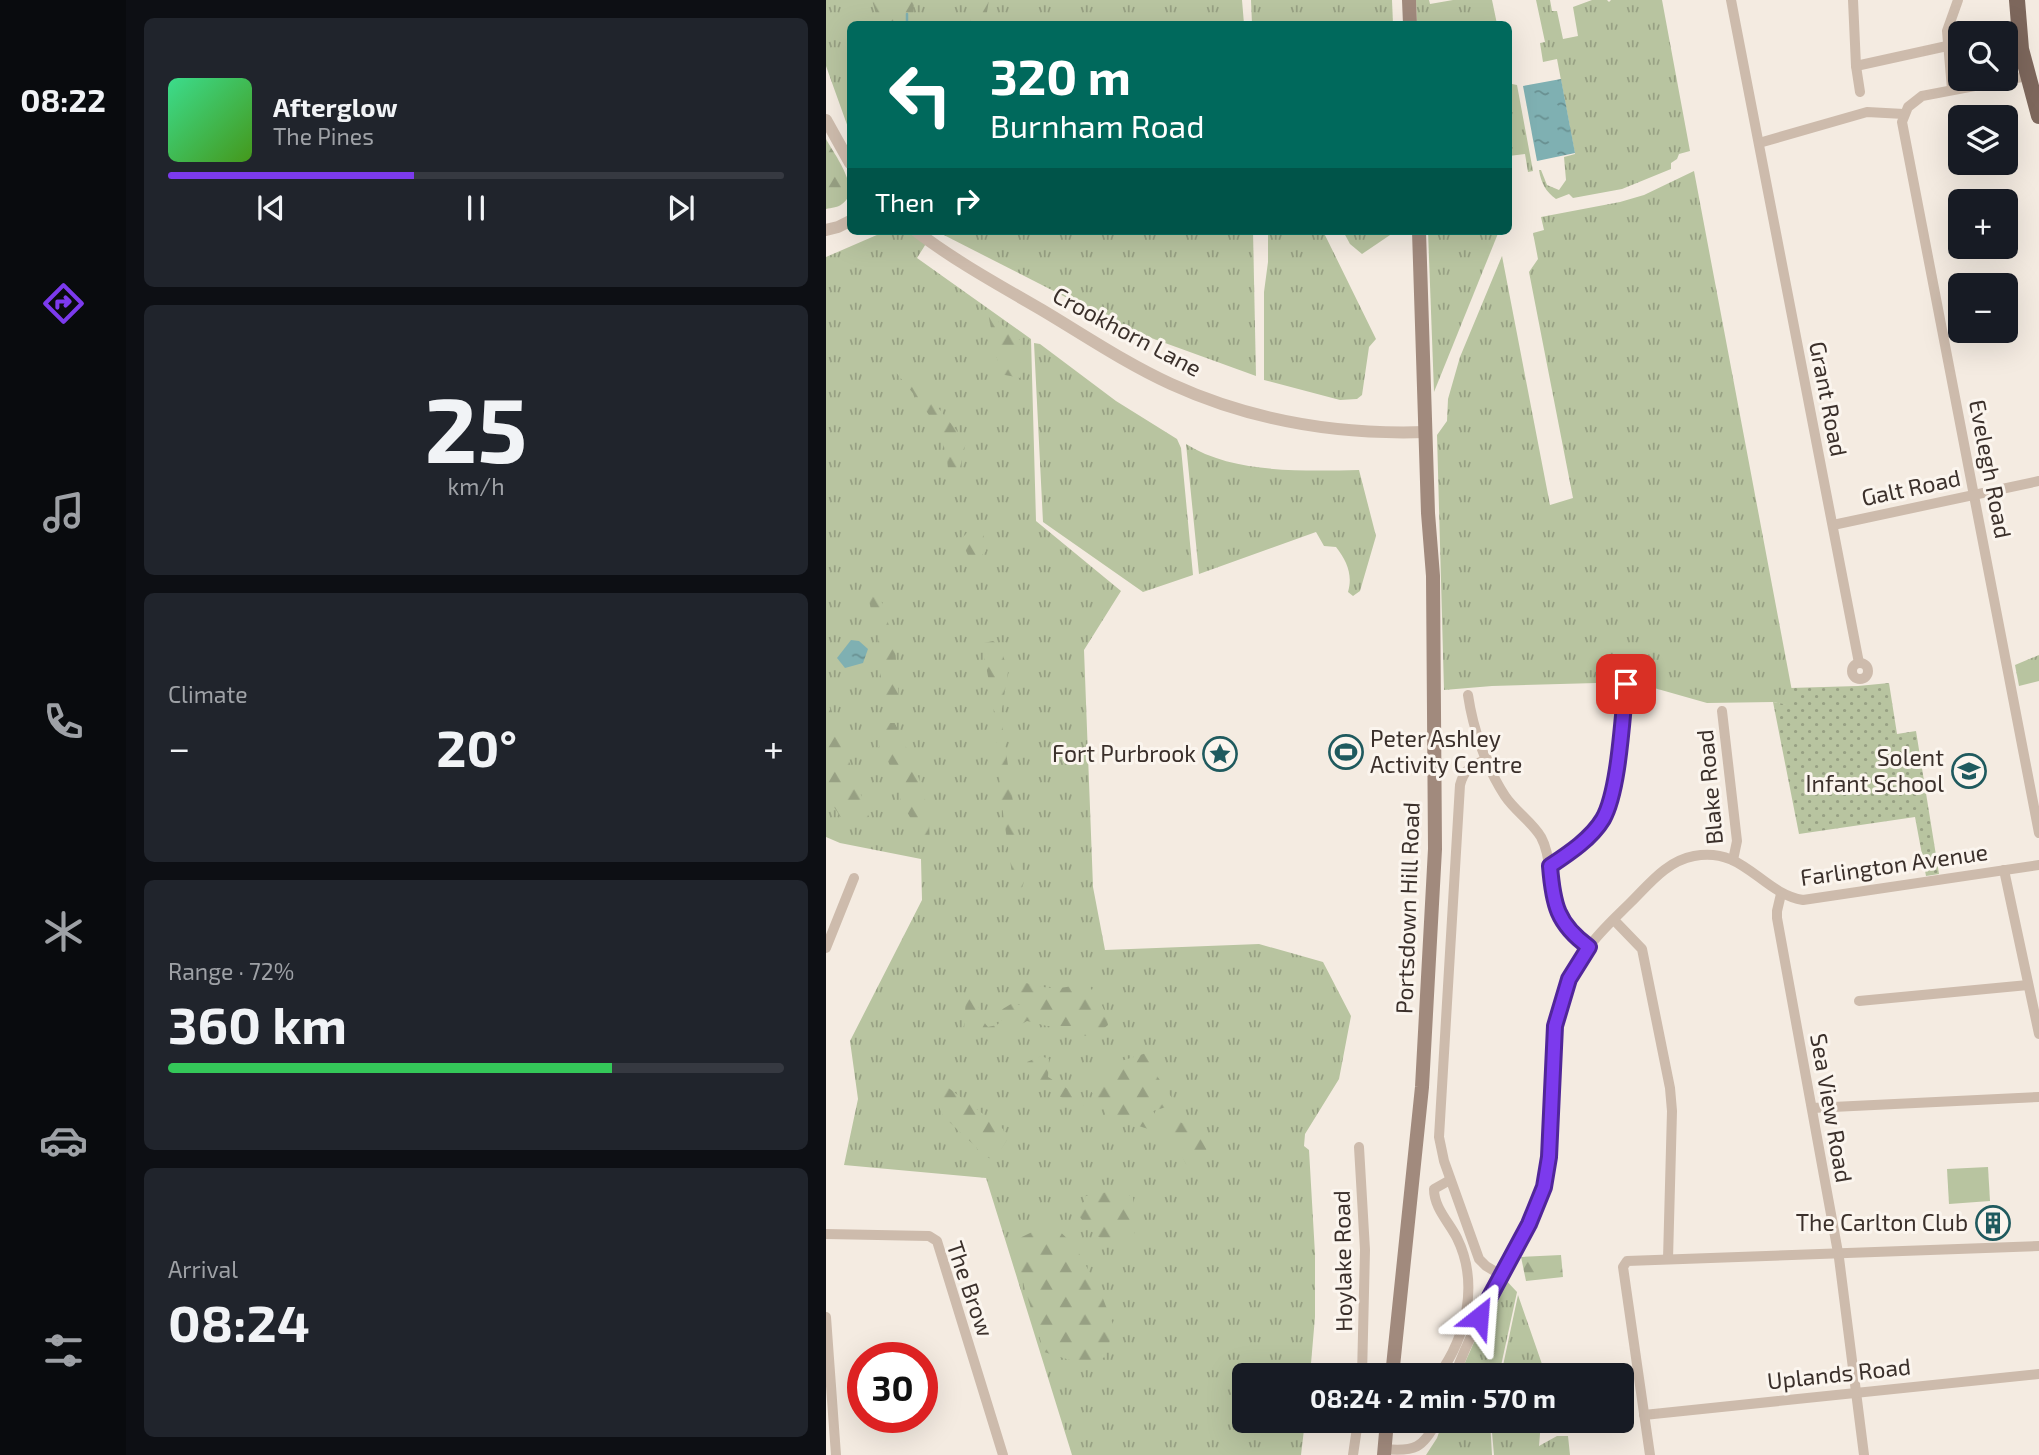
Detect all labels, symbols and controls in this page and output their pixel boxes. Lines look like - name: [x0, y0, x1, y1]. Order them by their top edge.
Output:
- map controls: [1948, 21, 2018, 343]
- button: search: [1948, 21, 2018, 91]
- text: 320 m: [990, 46, 1131, 105]
- icon: left: [875, 49, 966, 140]
- text: 08:22: [20, 80, 106, 118]
- text: Afterglow: [273, 91, 398, 122]
- button: layers: [1948, 105, 2018, 175]
- text: Burnham Road: [990, 106, 1205, 144]
- text: The Pines: [273, 122, 374, 150]
- icon: right: [948, 182, 986, 220]
- text: Then: [875, 186, 934, 217]
- icon: previous: [252, 189, 290, 227]
- icon: pause: [457, 189, 495, 227]
- icon: next: [662, 189, 700, 227]
- button: +: [1948, 189, 2018, 259]
- button: −: [1948, 273, 2018, 343]
- icon: directions: [39, 279, 88, 328]
- street label: Crookhorn Lane: [1048, 280, 1207, 382]
- street label: Grant Road: [1804, 339, 1854, 459]
- text: 25: [424, 372, 528, 481]
- street label: Evelegh Road: [1964, 397, 2018, 541]
- street label: Galt Road: [1859, 463, 1963, 511]
- text: km/h: [447, 472, 505, 500]
- icon: music: [39, 488, 88, 537]
- pin: [1596, 654, 1656, 714]
- icon: arrive: [1607, 665, 1645, 703]
- text: Climate: [168, 680, 248, 708]
- icon: phone: [39, 697, 88, 746]
- text: 20°: [436, 715, 517, 777]
- text: −: [168, 724, 190, 770]
- text: +: [763, 724, 784, 770]
- place label: Peter Ashley Activity Centre: [1370, 724, 1522, 778]
- street label: Blake Road: [1690, 728, 1728, 846]
- sports icon: Peter Ashley Activity Centre: [1327, 733, 1365, 771]
- place icon: Fort Purbrook: [1201, 735, 1239, 773]
- place label: Fort Purbrook: [1052, 739, 1196, 767]
- place label: Solent Infant School: [1806, 743, 1944, 797]
- school or university icon: Solent Infant School: [1950, 752, 1988, 790]
- street label: Portsdown Hill Road: [1389, 802, 1425, 1014]
- street label: Farlington Avenue: [1798, 837, 1990, 891]
- icon: climate: [39, 907, 88, 956]
- text: Range · 72%: [168, 957, 294, 985]
- text: 360 km: [168, 992, 347, 1054]
- street label: Sea View Road: [1805, 1031, 1859, 1185]
- icon: car: [39, 1116, 88, 1165]
- street label: Hoylake Road: [1327, 1190, 1357, 1332]
- building icon: The Carlton Club: [1974, 1204, 2012, 1242]
- place label: The Carlton Club: [1796, 1208, 1968, 1236]
- street label: The Brow: [942, 1237, 1000, 1340]
- text: Arrival: [168, 1255, 238, 1283]
- position arrow: [1442, 1280, 1516, 1354]
- text: 08:24: [168, 1290, 310, 1352]
- icon: filters: [39, 1326, 88, 1375]
- speed limit sign: 30: [847, 1342, 938, 1433]
- street label: Uplands Road: [1766, 1352, 1912, 1394]
- text: 08:24 · 2 min · 570 m: [1310, 1382, 1556, 1413]

